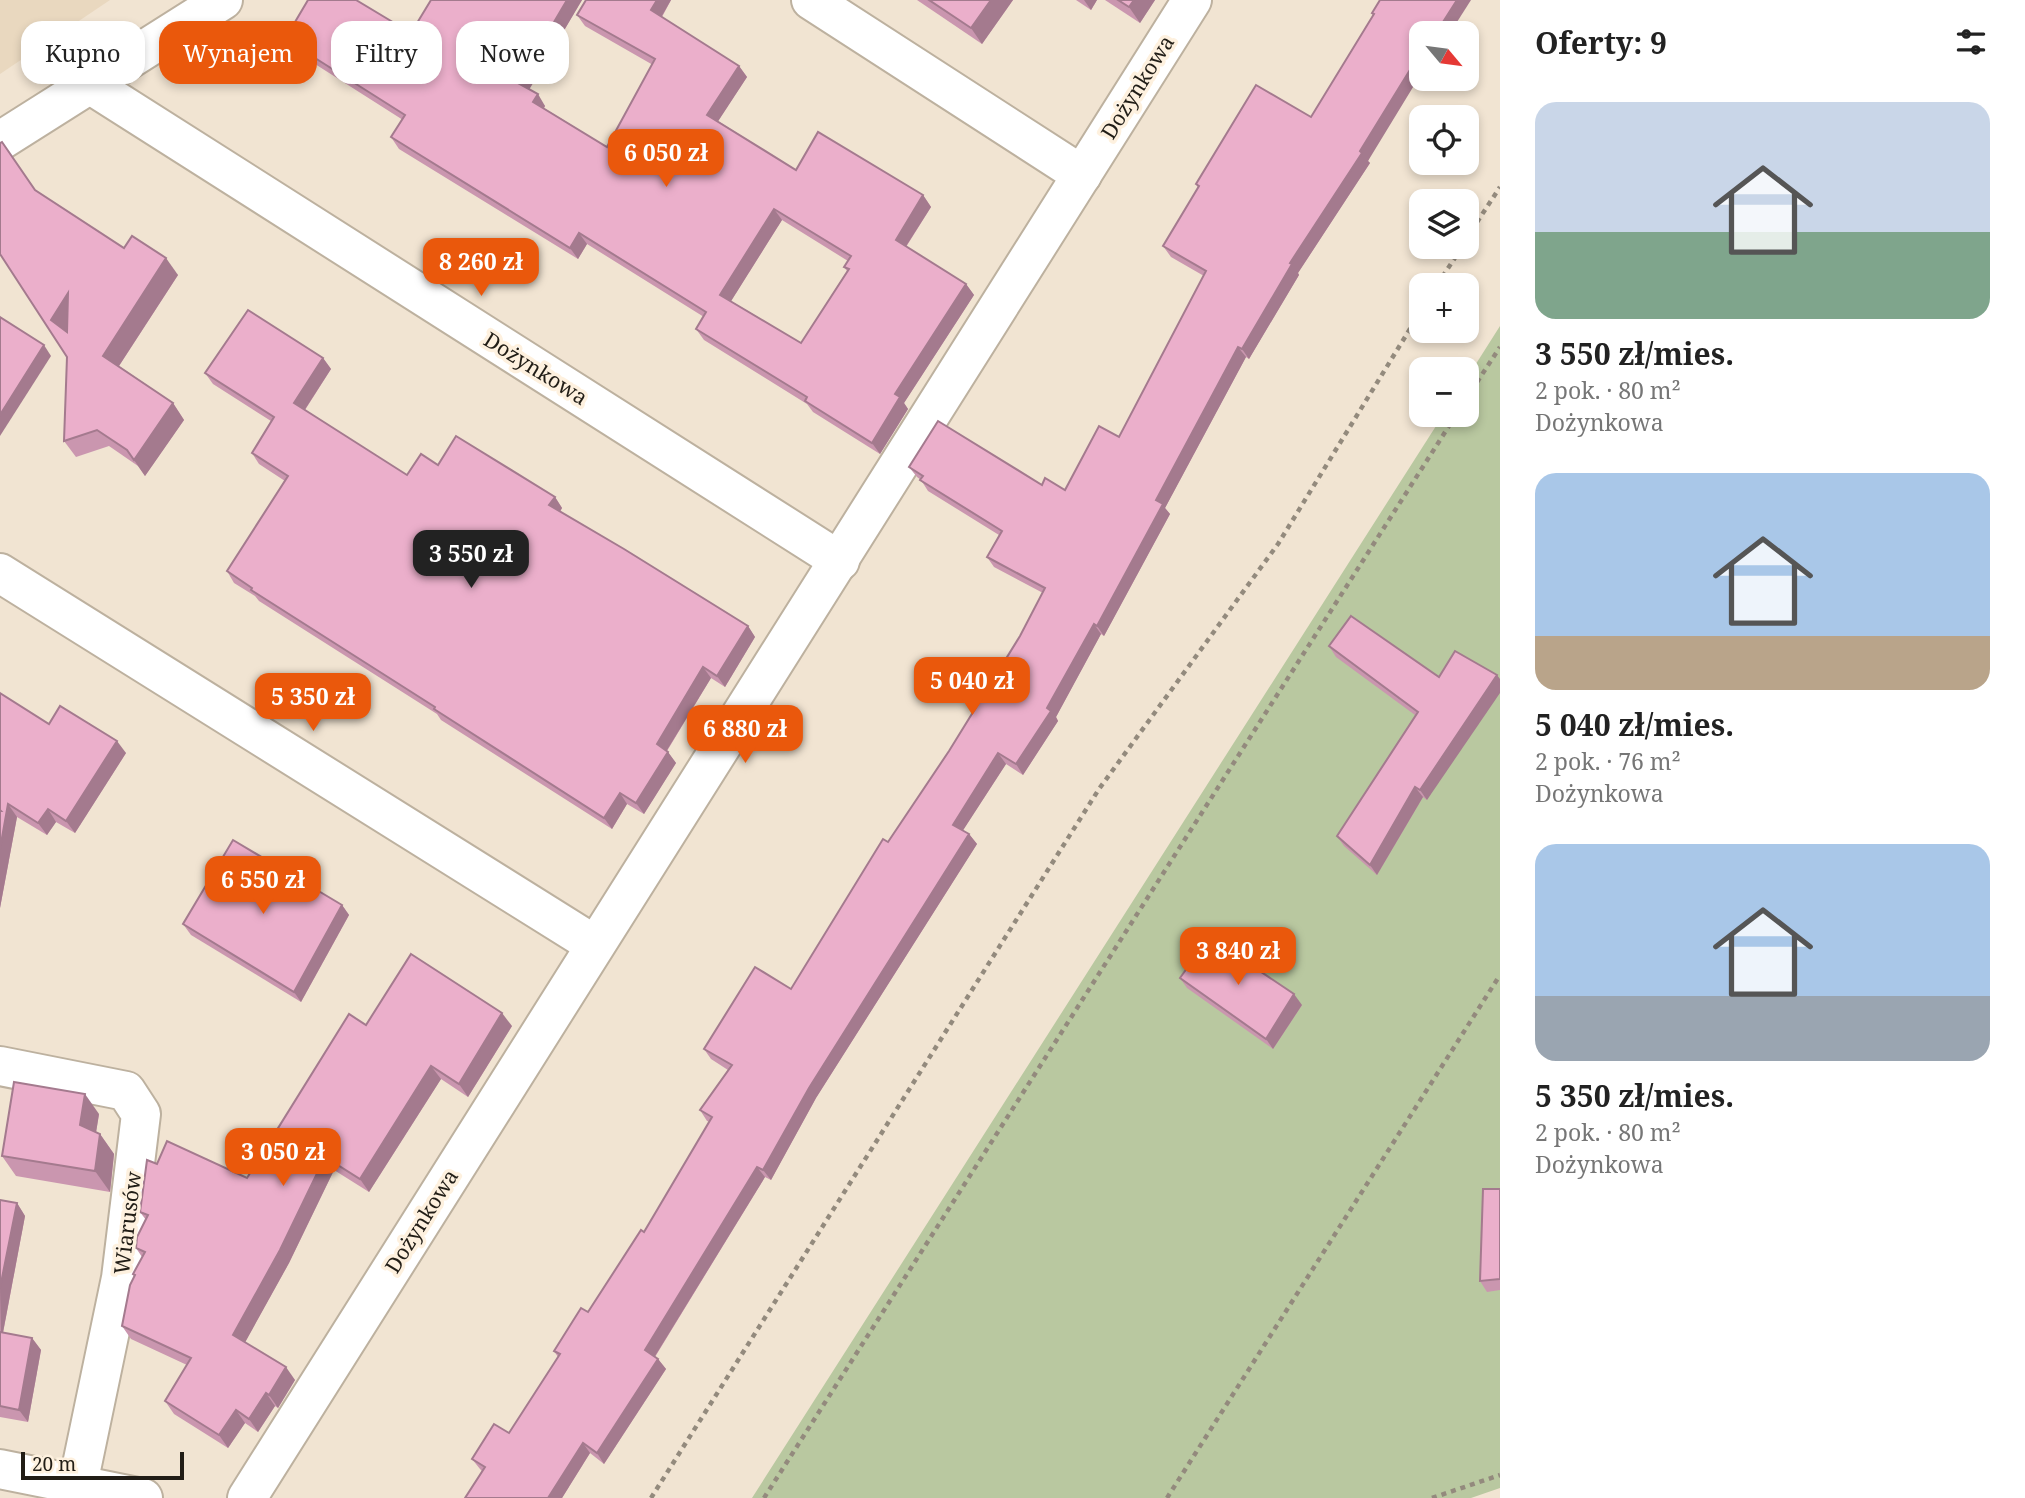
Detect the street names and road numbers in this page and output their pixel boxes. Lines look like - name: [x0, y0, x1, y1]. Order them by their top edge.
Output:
- street label: Dożynkowa: [1094, 30, 1180, 144]
- street label: Dożynkowa: [479, 325, 593, 411]
- street label: Dożynkowa: [378, 1164, 464, 1278]
- street label: Wiarusów: [107, 1169, 147, 1276]

